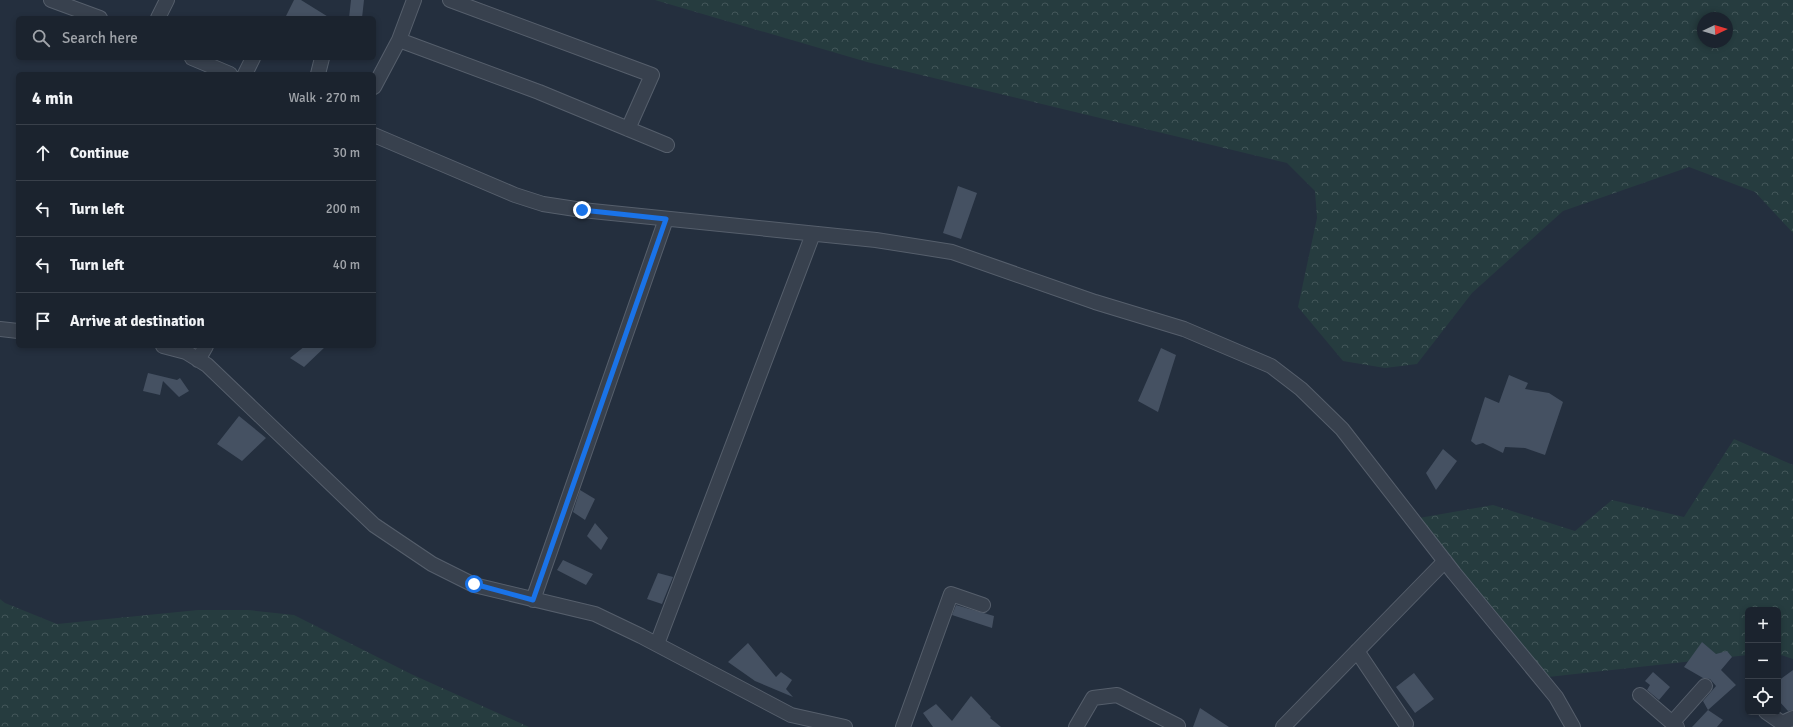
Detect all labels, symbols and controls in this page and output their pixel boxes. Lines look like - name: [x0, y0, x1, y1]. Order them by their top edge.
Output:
- north arrow: [1697, 12, 1733, 48]
- search box: [16, 16, 376, 60]
- icon: search: [30, 27, 52, 49]
- text: Search here: [62, 29, 138, 47]
- text: 4 min: [32, 88, 73, 109]
- text: Walk · 270 m: [289, 90, 360, 106]
- icon: ahead: [32, 142, 54, 164]
- text: Continue: [70, 144, 129, 162]
- text: 30 m: [333, 145, 360, 161]
- icon: left: [32, 198, 54, 220]
- text: Turn left: [70, 200, 124, 218]
- text: 200 m: [326, 201, 360, 217]
- route end: [573, 201, 591, 219]
- icon: left: [32, 254, 54, 276]
- text: Turn left: [70, 256, 124, 274]
- text: 40 m: [333, 257, 360, 273]
- icon: arrive: [32, 310, 54, 332]
- text: Arrive at destination: [70, 312, 205, 330]
- route start: [465, 575, 483, 593]
- map controls: [1745, 607, 1781, 715]
- button: +: [1745, 607, 1781, 643]
- button: −: [1745, 643, 1781, 679]
- button: locate: [1745, 679, 1781, 715]

